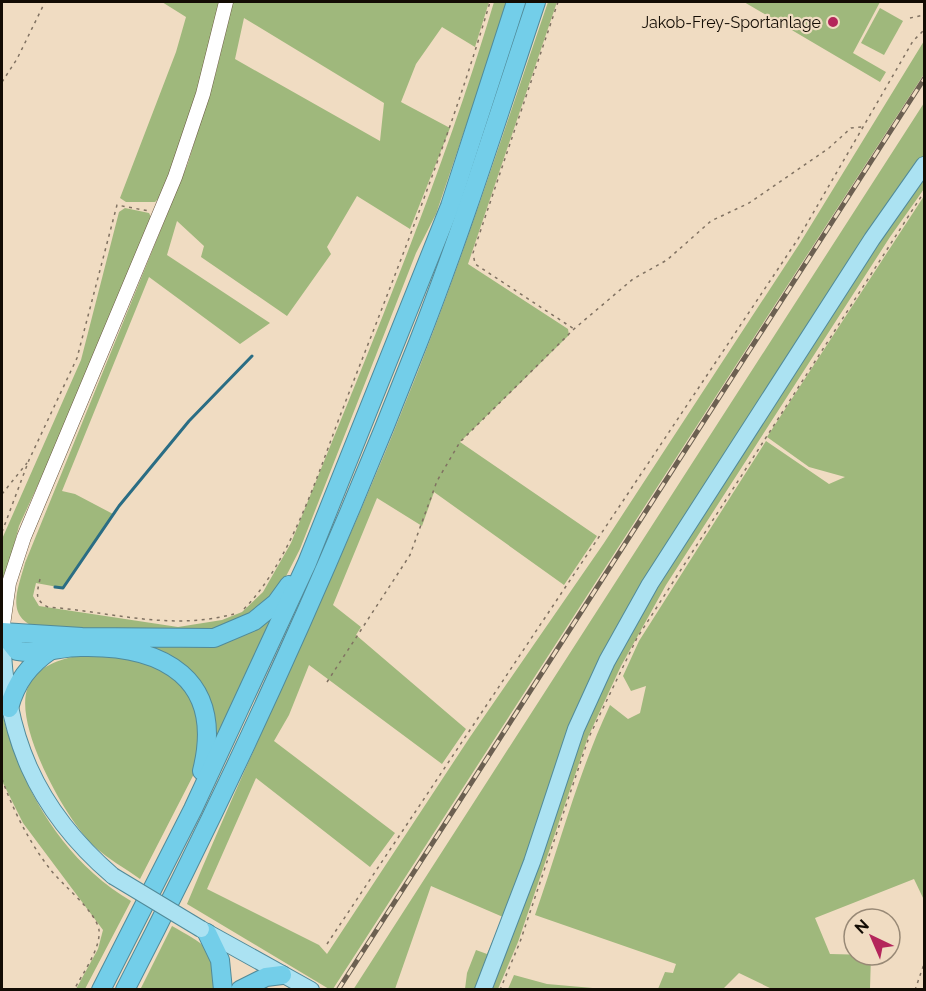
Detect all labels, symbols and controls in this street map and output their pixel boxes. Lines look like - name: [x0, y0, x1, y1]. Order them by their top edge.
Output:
- place label: Jakob-Frey-Sportanlage: [641, 13, 821, 32]
- marker: Jakob-Frey-Sportanlage: [826, 15, 840, 29]
- north arrow: [842, 907, 902, 967]
- text: N: [851, 915, 873, 938]

